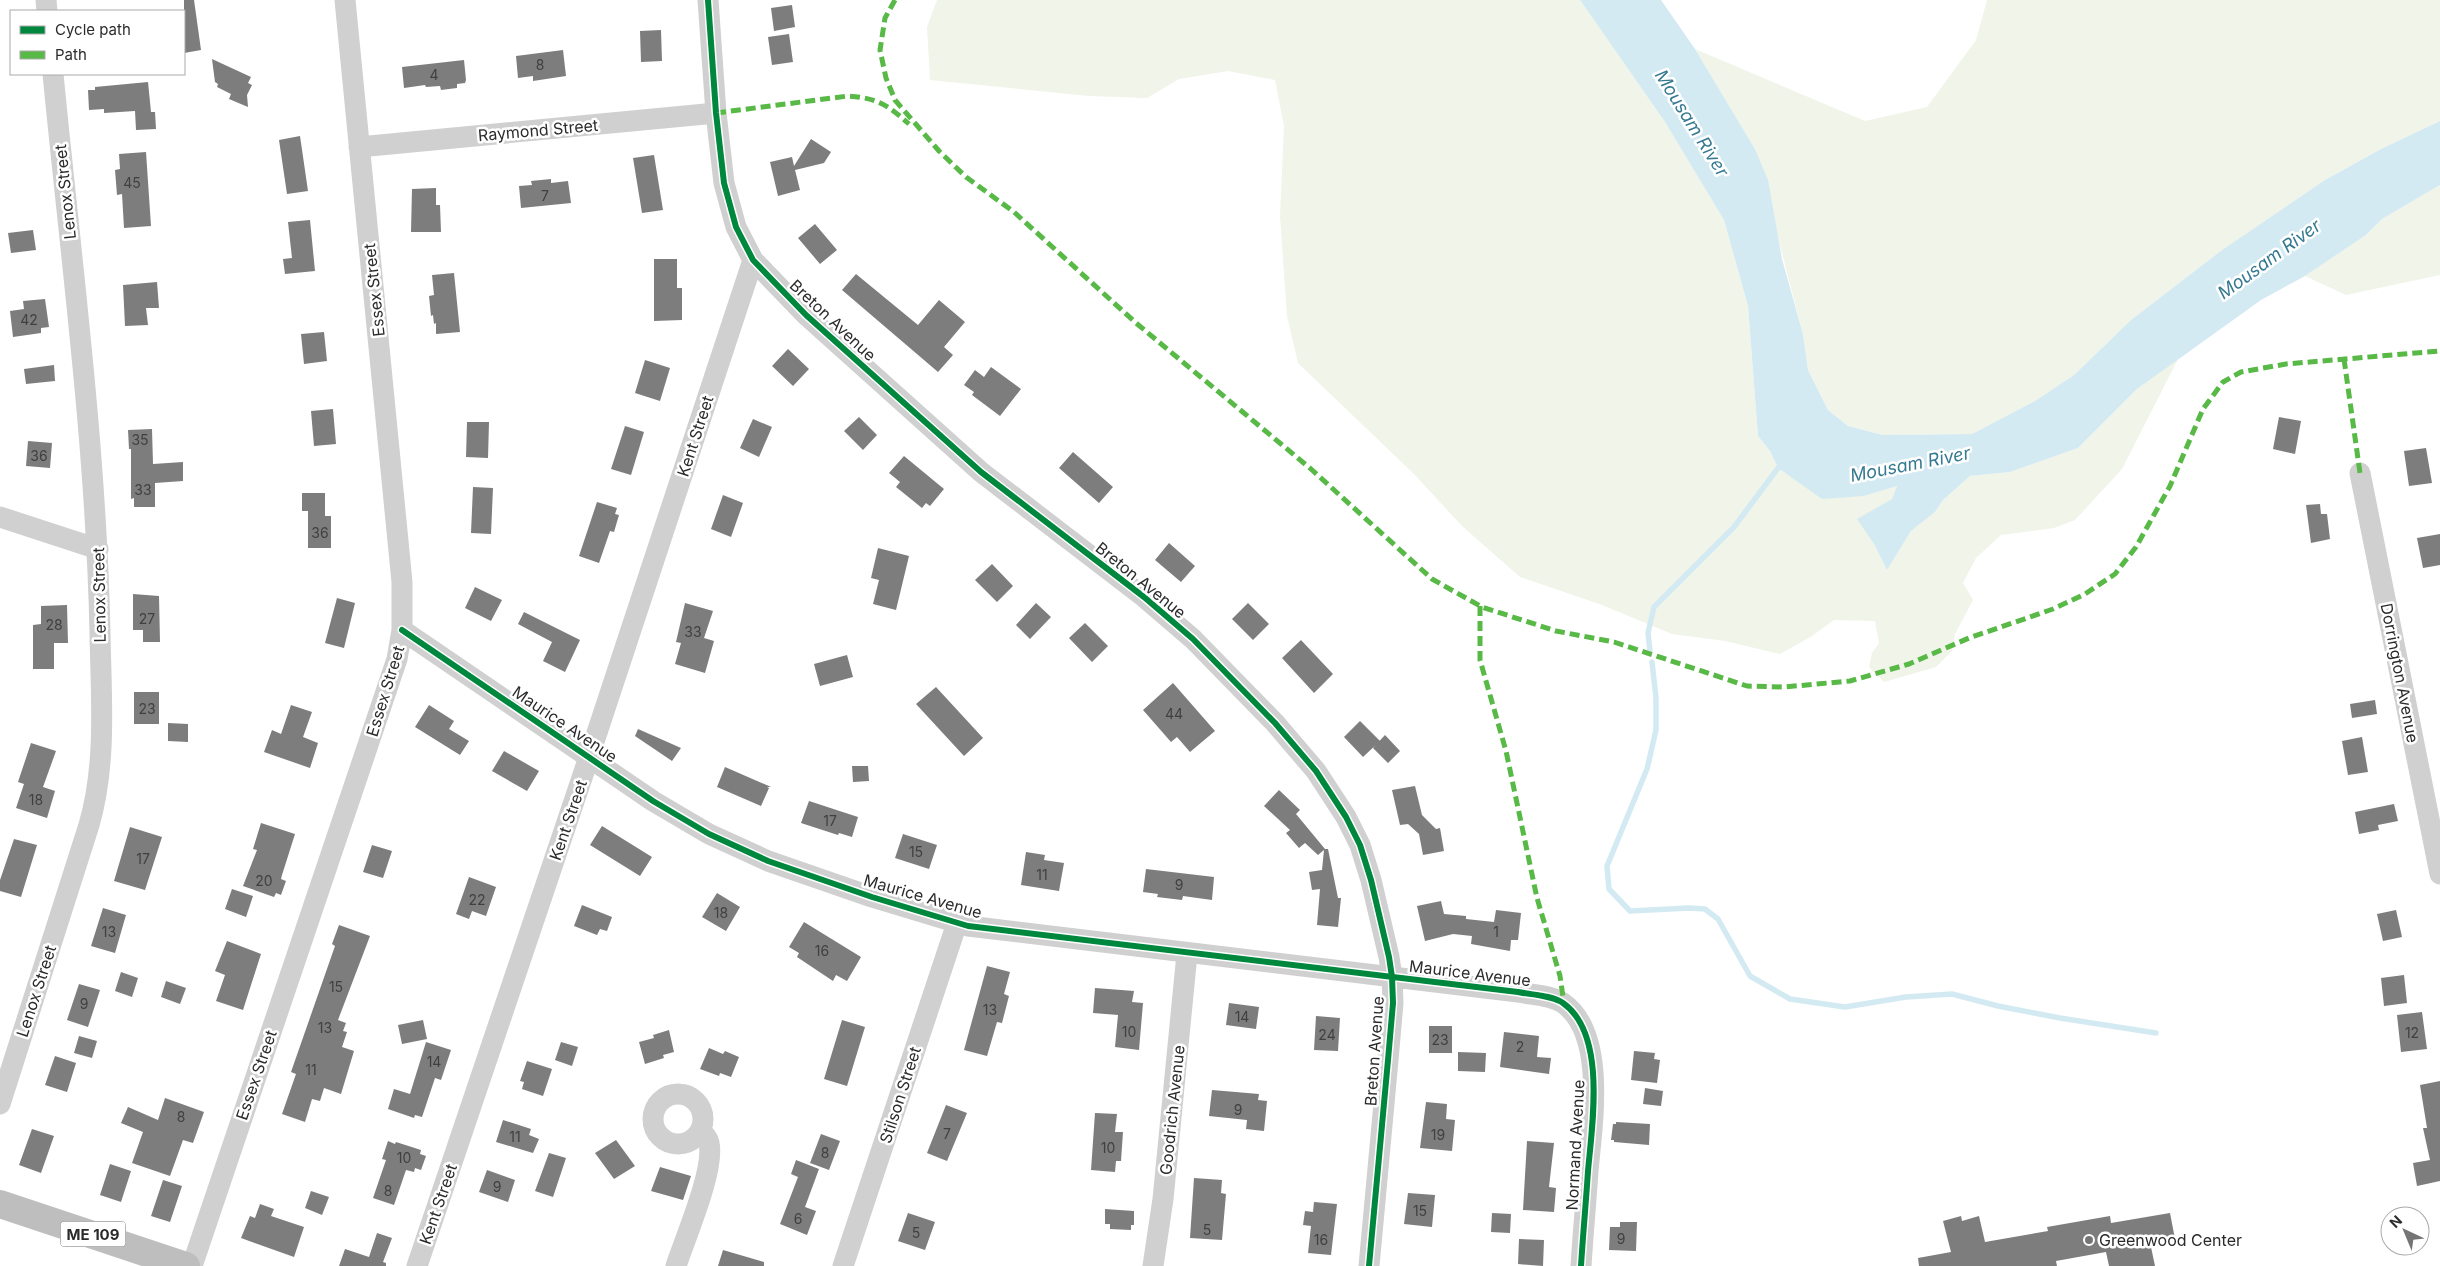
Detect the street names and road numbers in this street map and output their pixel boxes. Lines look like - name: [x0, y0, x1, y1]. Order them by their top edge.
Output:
- street label: Raymond Street: [477, 115, 599, 145]
- street label: Lenox Street: [50, 143, 80, 241]
- street label: Essex Street: [359, 242, 389, 338]
- street label: Breton Avenue: [786, 275, 880, 365]
- street label: Kent Street: [673, 393, 717, 479]
- street label: Breton Avenue: [1092, 537, 1190, 623]
- street label: Lenox Street: [88, 547, 110, 643]
- street label: Dorrington Avenue: [2377, 602, 2423, 744]
- street label: Essex Street: [362, 643, 408, 739]
- street label: Maurice Avenue: [509, 682, 621, 766]
- street label: Kent Street: [545, 777, 591, 863]
- street label: Maurice Avenue: [862, 870, 984, 922]
- street label: Lenox Street: [12, 943, 60, 1039]
- street label: Maurice Avenue: [1408, 956, 1532, 990]
- street label: Breton Avenue: [1360, 995, 1388, 1107]
- street label: Essex Street: [231, 1027, 281, 1123]
- street label: Stilson Street: [875, 1044, 925, 1146]
- street label: Goodrich Avenue: [1155, 1044, 1189, 1176]
- street label: Normand Avenue: [1562, 1079, 1588, 1211]
- street label: Kent Street: [415, 1161, 461, 1247]
- road number: ME 109: [61, 1222, 126, 1246]

